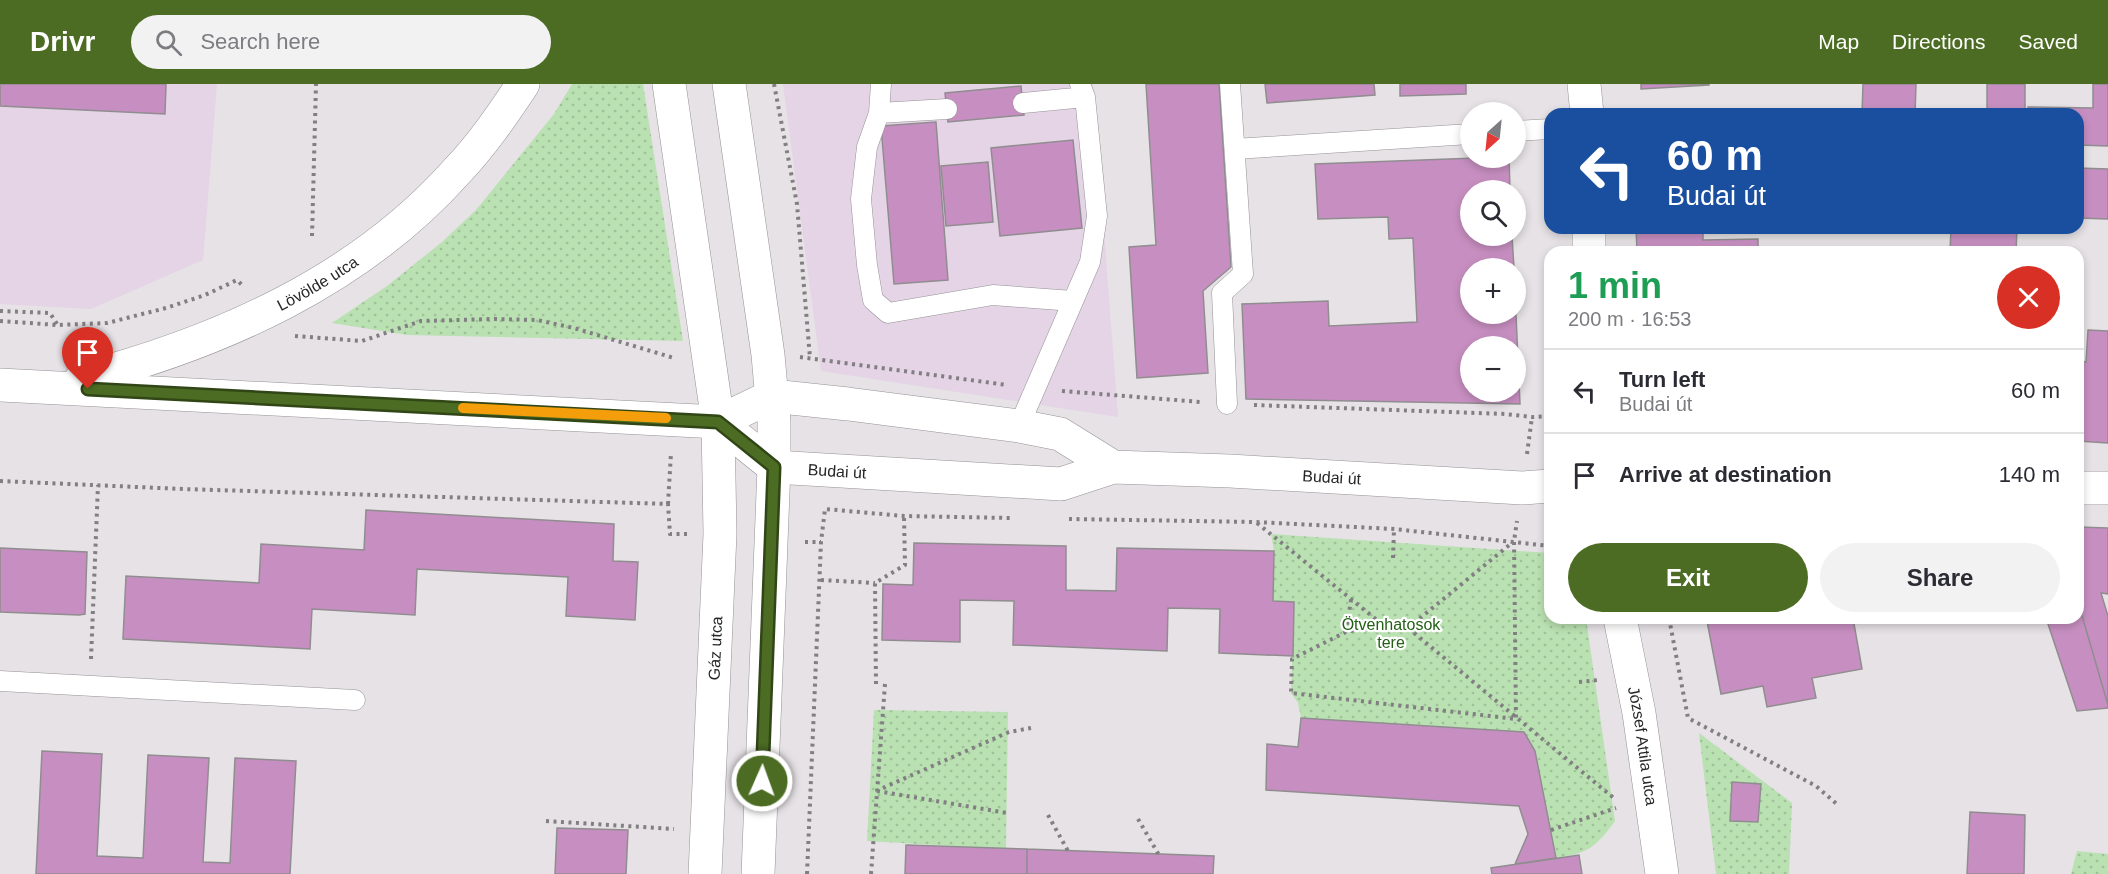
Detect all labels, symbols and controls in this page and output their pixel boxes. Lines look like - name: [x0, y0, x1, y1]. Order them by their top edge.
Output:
- search box: [131, 15, 551, 69]
- text: Drivr: [30, 26, 95, 57]
- icon: search: [152, 26, 185, 59]
- text: Search here: [200, 29, 320, 54]
- text: Map: [1818, 30, 1859, 53]
- text: Directions: [1892, 30, 1985, 53]
- text: Saved: [2018, 30, 2078, 53]
- north arrow: [1460, 102, 1526, 168]
- map controls: [1460, 102, 1526, 402]
- icon: left: [1568, 132, 1646, 210]
- text: 60 m: [1667, 132, 1763, 179]
- button: search: [1460, 180, 1526, 246]
- text: Budai út: [1667, 181, 1766, 211]
- street label: Lövölde utca: [274, 253, 361, 314]
- button: +: [1460, 258, 1526, 324]
- text: 1 min: [1568, 265, 1662, 306]
- button: close: [1997, 266, 2060, 329]
- text: 200 m · 16:53: [1568, 308, 1691, 330]
- pin: [62, 327, 113, 389]
- icon: arrive: [71, 336, 104, 369]
- button: −: [1460, 336, 1526, 402]
- text: Turn left: [1619, 367, 1705, 392]
- icon: left: [1568, 375, 1601, 408]
- text: 60 m: [2011, 378, 2060, 403]
- text: Budai út: [1619, 393, 1692, 415]
- icon: arrive: [1568, 459, 1601, 492]
- street label: Budai út: [807, 461, 867, 481]
- text: Arrive at destination: [1619, 462, 1832, 487]
- text: 140 m: [1999, 462, 2060, 487]
- street label: Budai út: [1302, 467, 1362, 488]
- button: Exit: [1568, 543, 1808, 612]
- button: Share: [1820, 543, 2060, 612]
- street label: Gáz utca: [706, 616, 725, 681]
- park label: Ötvenhatosok tere: [1342, 616, 1441, 651]
- street label: József Attila utca: [1625, 685, 1660, 807]
- position arrow: [730, 749, 794, 813]

